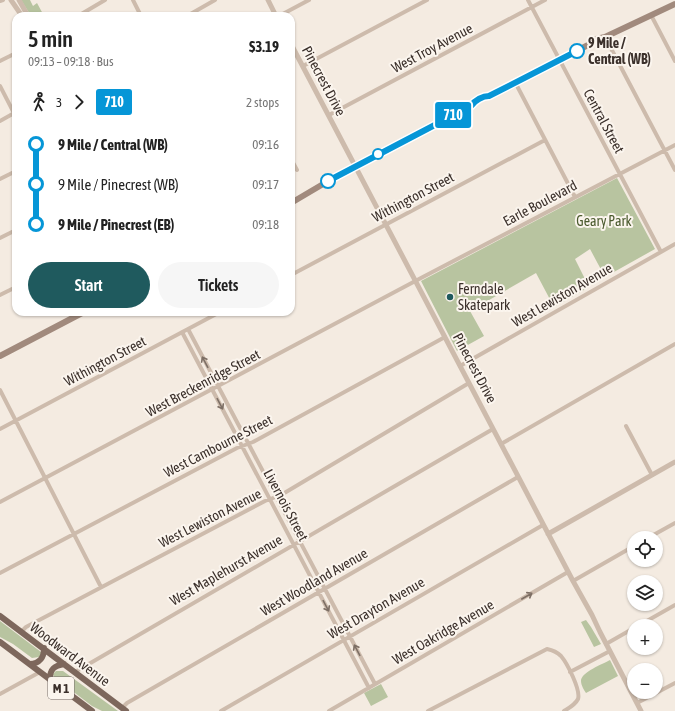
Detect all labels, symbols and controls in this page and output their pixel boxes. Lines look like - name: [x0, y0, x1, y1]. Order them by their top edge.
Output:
- street label: West Troy Avenue: [389, 20, 475, 76]
- text: 5 min: [28, 26, 73, 52]
- place label: 9 Mile / Central (WB): [588, 35, 651, 67]
- text: $3.19: [249, 38, 279, 55]
- street label: Pinecrest Drive: [299, 43, 349, 119]
- marker: 9 Mile / Central (WB): [569, 43, 585, 59]
- text: 09:13 – 09:18 · Bus: [28, 54, 114, 69]
- street label: Central Street: [580, 86, 628, 156]
- icon: walk: [28, 91, 50, 113]
- icon: forward: [68, 91, 90, 113]
- text: 710: [104, 94, 124, 110]
- text: 3: [56, 95, 62, 110]
- text: 2 stops: [246, 95, 279, 110]
- line badge: 710: [430, 102, 476, 128]
- text: 710: [443, 107, 463, 123]
- text: 9 Mile / Central (WB): [58, 136, 168, 153]
- text: 09:16: [252, 137, 279, 152]
- unlabelled marker: [372, 148, 384, 160]
- street label: Withington Street: [369, 169, 457, 225]
- unlabelled marker: [320, 173, 336, 189]
- text: 9 Mile / Pinecrest (WB): [58, 176, 179, 193]
- text: 09:17: [252, 177, 279, 192]
- street label: Earle Boulevard: [500, 177, 580, 229]
- park label: Geary Park: [576, 213, 632, 229]
- text: 9 Mile / Pinecrest (EB): [58, 216, 174, 233]
- text: 09:18: [252, 217, 279, 232]
- street label: West Lewiston Avenue: [509, 260, 615, 330]
- button: Start: [28, 262, 150, 308]
- button: Tickets: [158, 262, 279, 308]
- place label: Ferndale Skatepark: [458, 281, 510, 313]
- marker: Ferndale Skatepark: [445, 292, 455, 302]
- street label: Pinecrest Drive: [450, 330, 500, 406]
- street label: Withington Street: [61, 333, 149, 389]
- street label: West Breckenridge Street: [143, 346, 263, 420]
- one-way arrow: [201, 356, 208, 368]
- one-way arrow: [216, 398, 224, 410]
- street label: West Cambourne Street: [161, 412, 275, 480]
- street label: Livernois Street: [260, 466, 312, 544]
- street label: West Lewiston Avenue: [156, 485, 264, 551]
- street label: West Maplehurst Avenue: [167, 531, 285, 609]
- map controls: [627, 531, 663, 699]
- button: locate: [627, 531, 663, 567]
- street label: West Woodland Avenue: [258, 545, 370, 619]
- street label: West Drayton Avenue: [325, 574, 427, 642]
- button: layers: [627, 575, 663, 611]
- one-way arrow: [521, 591, 533, 599]
- street label: West Oakridge Avenue: [389, 596, 497, 668]
- one-way arrow: [322, 600, 330, 612]
- street label: Woodward Avenue: [27, 619, 113, 689]
- button: +: [627, 619, 663, 655]
- one-way arrow: [352, 644, 360, 656]
- button: −: [627, 663, 663, 699]
- road number: M 1: [48, 677, 74, 699]

